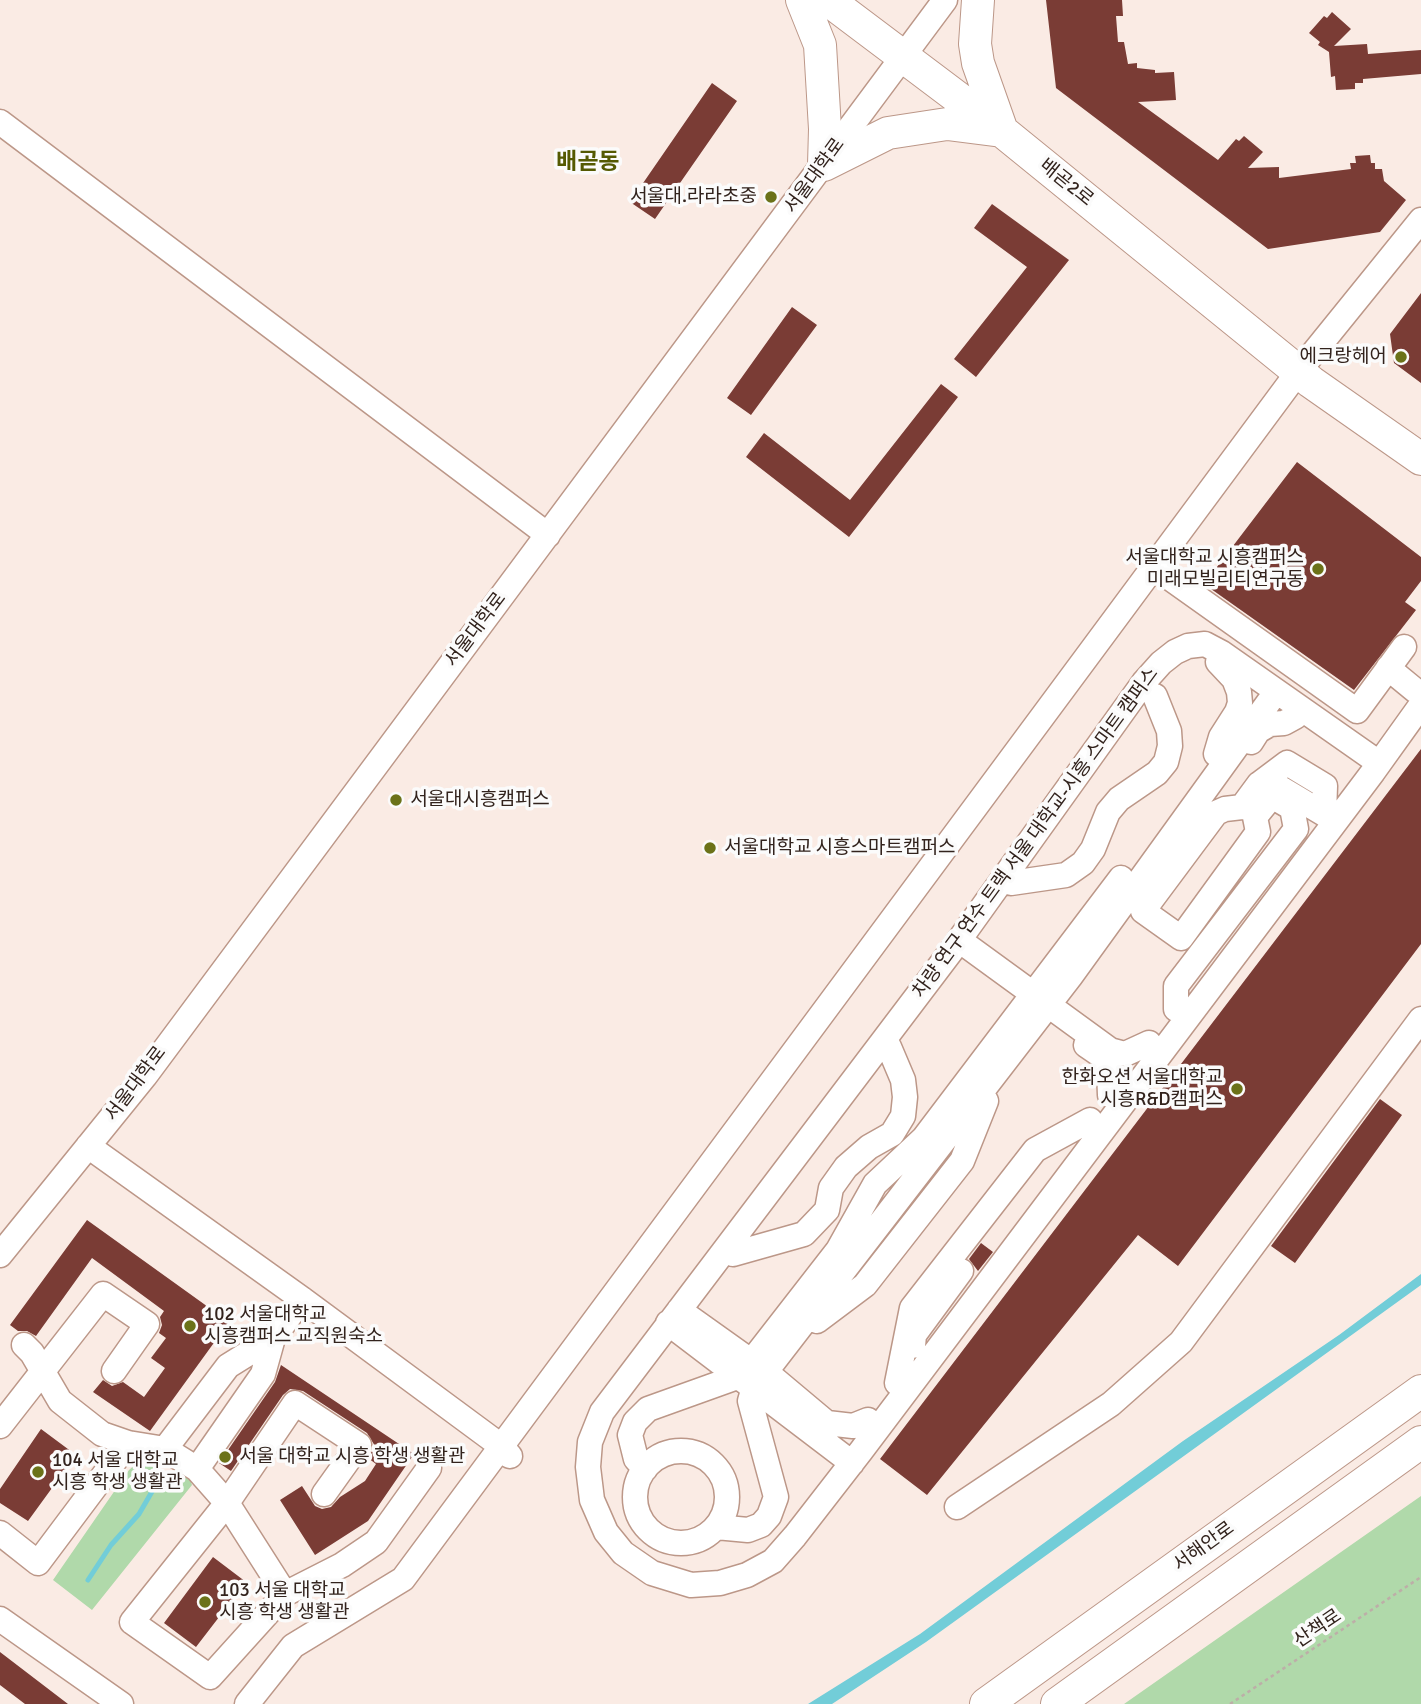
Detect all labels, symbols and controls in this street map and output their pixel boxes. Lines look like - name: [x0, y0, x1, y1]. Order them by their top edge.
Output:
- street label: 서울대학로: [780, 134, 850, 218]
- district label: 배곧동: [556, 149, 620, 177]
- street label: 배곧2로: [1034, 154, 1098, 212]
- place label: 서울대.라라초중: [630, 186, 757, 208]
- marker: 서울대.라라초중: [763, 189, 779, 205]
- place label: 에크랑헤어: [1300, 346, 1387, 368]
- marker: 에크랑헤어: [1393, 349, 1409, 365]
- place label: 서울대학교 시흥캠퍼스 미래모빌리티연구동: [1125, 547, 1304, 591]
- marker: 서울대학교 시흥캠퍼스 미래모빌리티연구동: [1310, 561, 1326, 577]
- street label: 서울대학로: [441, 588, 511, 672]
- street label: 차량 연구 연수 트랙 서울 대학교-시흥 스마트 캠퍼스: [908, 663, 1164, 1003]
- place label: 서울대시흥캠퍼스: [410, 789, 550, 811]
- marker: 서울대시흥캠퍼스: [388, 792, 404, 808]
- place label: 서울대학교 시흥스마트캠퍼스: [724, 837, 955, 859]
- marker: 서울대학교 시흥스마트캠퍼스: [702, 840, 718, 856]
- street label: 서울대학로: [101, 1042, 171, 1126]
- place label: 한화오션 서울대학교 시흥R&D캠퍼스: [1062, 1067, 1223, 1111]
- marker: 한화오션 서울대학교 시흥R&D캠퍼스: [1229, 1081, 1245, 1097]
- place label: 102 서울대학교 시흥캠퍼스 교직원숙소: [204, 1304, 383, 1348]
- marker: 102 서울대학교 시흥캠퍼스 교직원숙소: [182, 1318, 198, 1334]
- place label: 서울 대학교 시흥 학생 생활관: [239, 1446, 465, 1468]
- marker: 서울 대학교 시흥 학생 생활관: [217, 1449, 233, 1465]
- place label: 104 서울 대학교 시흥 학생 생활관: [52, 1450, 183, 1494]
- marker: 104 서울 대학교 시흥 학생 생활관: [30, 1464, 46, 1480]
- street label: 서해안로: [1169, 1517, 1239, 1577]
- place label: 103 서울 대학교 시흥 학생 생활관: [219, 1580, 350, 1624]
- marker: 103 서울 대학교 시흥 학생 생활관: [197, 1594, 213, 1610]
- street label: 산책로: [1290, 1605, 1346, 1653]

